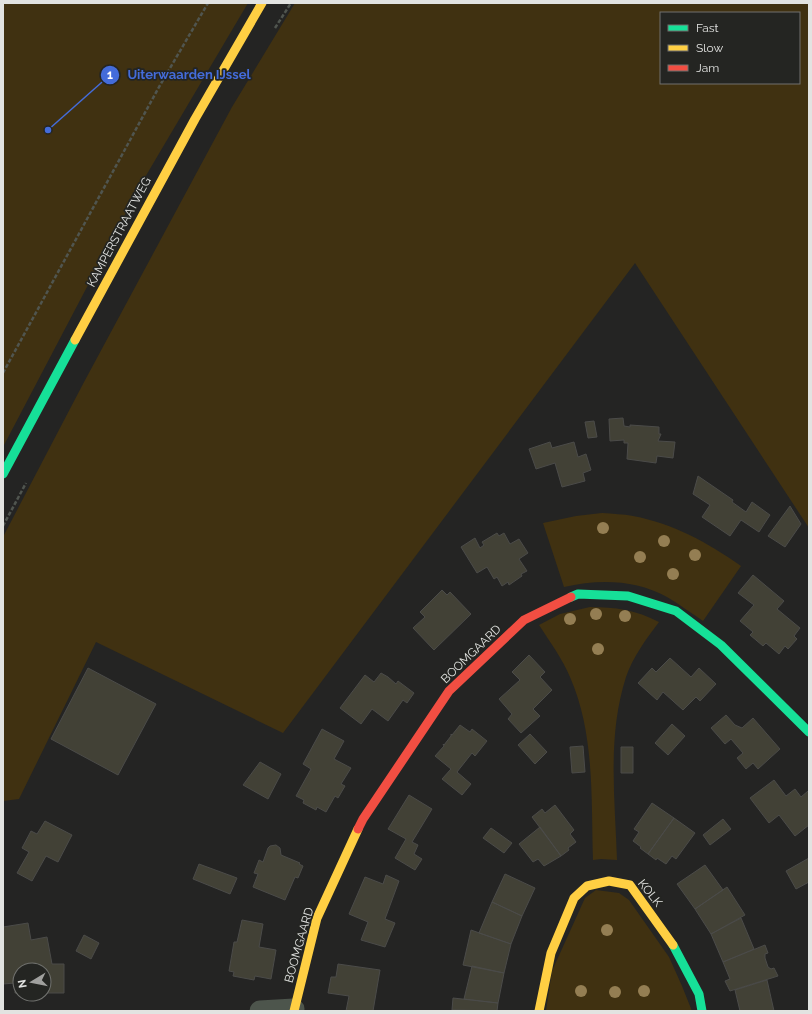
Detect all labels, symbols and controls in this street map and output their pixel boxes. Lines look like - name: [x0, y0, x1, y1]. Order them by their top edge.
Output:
- legend: [660, 12, 800, 84]
- text: Fast: [696, 21, 719, 35]
- text: Slow: [696, 41, 723, 55]
- text: Jam: [696, 61, 719, 75]
- callout: Uiterwaarden IJssel: [100, 62, 259, 87]
- text: Uiterwaarden IJssel: [127, 67, 251, 82]
- text: 1: [107, 68, 113, 82]
- street label: KAMPERSTRAATWEG: [84, 175, 154, 289]
- street label: BOOMGAARD: [438, 622, 504, 686]
- street label: KOLK: [635, 877, 665, 910]
- street label: BOOMGAARD: [282, 905, 317, 984]
- north arrow: [12, 962, 52, 1002]
- text: N: [16, 978, 30, 989]

